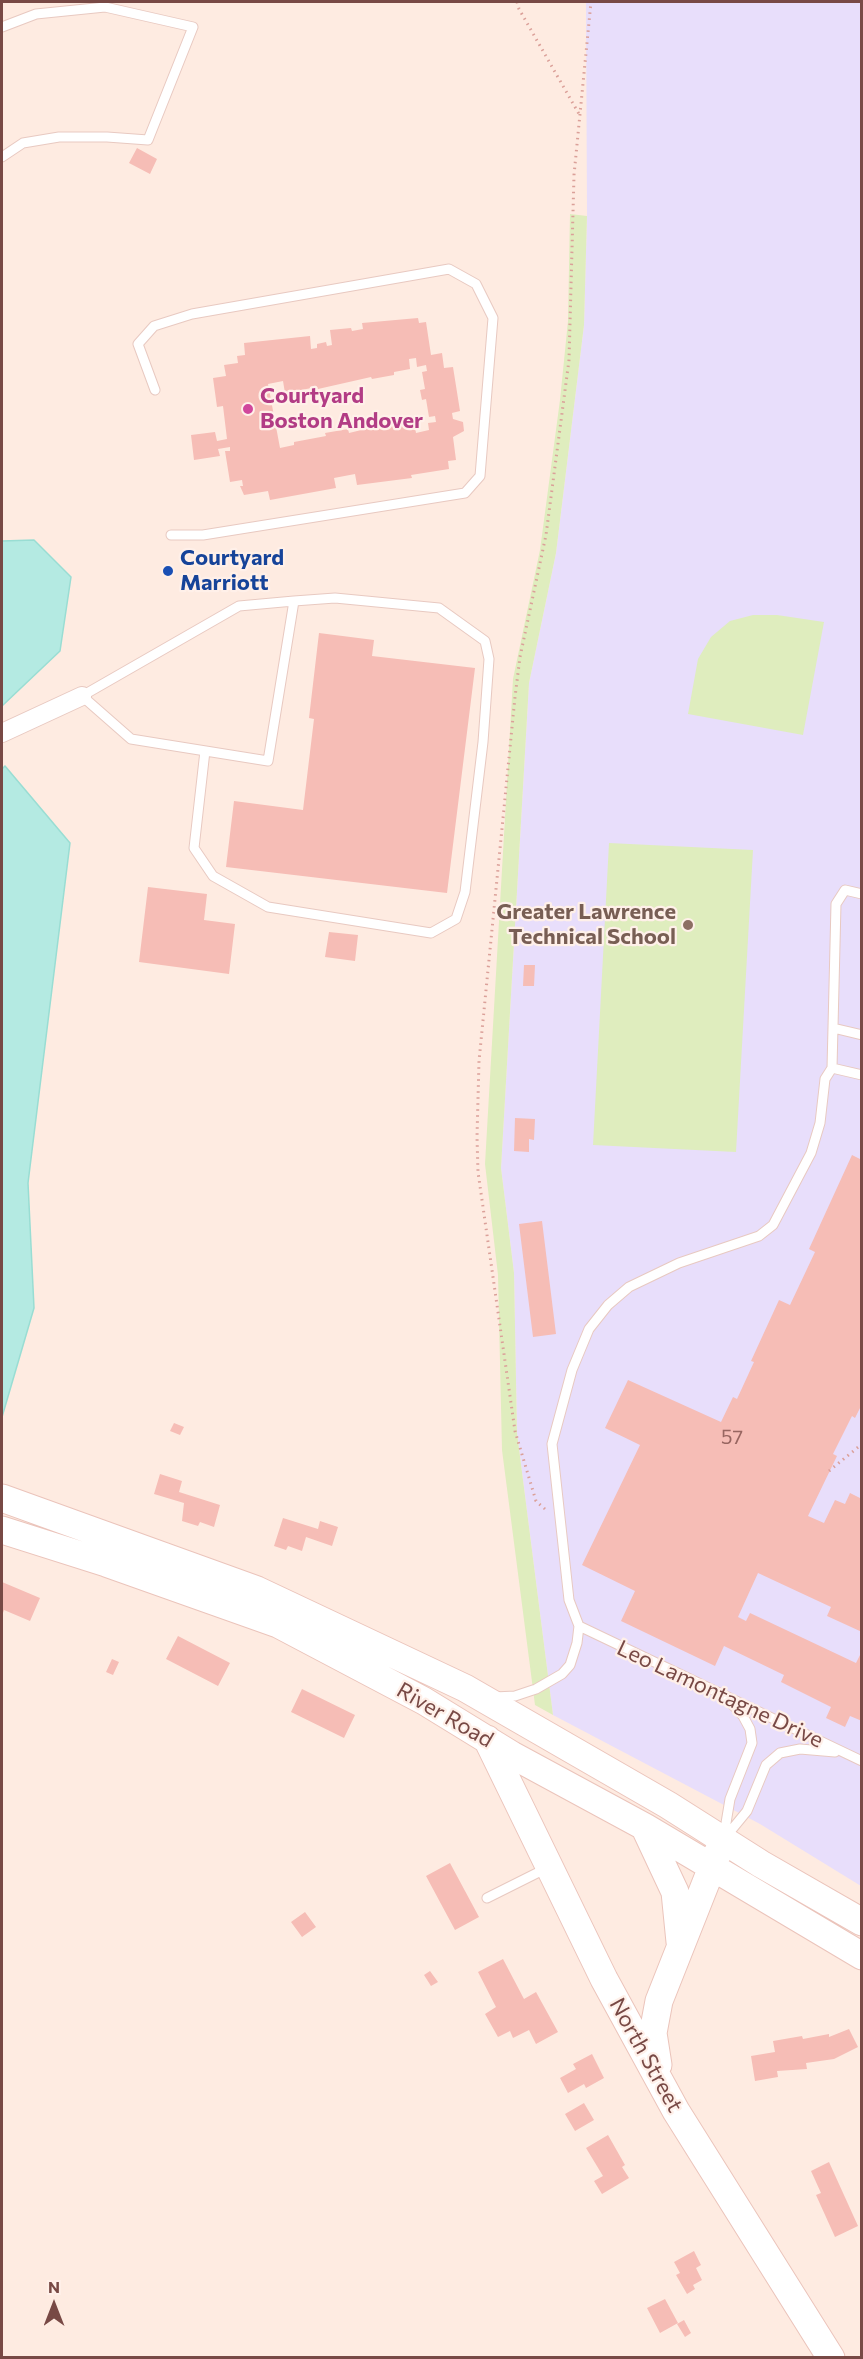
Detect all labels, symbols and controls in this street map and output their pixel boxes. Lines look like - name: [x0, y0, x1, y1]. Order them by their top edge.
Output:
- place label: Courtyard Boston Andover: [260, 383, 423, 434]
- marker: Courtyard Boston Andover: [241, 402, 255, 416]
- place label: Courtyard Marriott: [180, 545, 284, 596]
- marker: Courtyard Marriott: [161, 564, 175, 578]
- place label: Greater Lawrence Technical School: [496, 899, 676, 950]
- marker: Greater Lawrence Technical School: [681, 918, 695, 932]
- house number: 57: [721, 1425, 743, 1449]
- street label: Leo Lamontagne Drive: [613, 1635, 827, 1753]
- street label: River Road: [392, 1677, 498, 1753]
- street label: North Street: [604, 1993, 688, 2117]
- north arrow: [24, 2275, 84, 2335]
- text: N: [48, 2277, 60, 2296]

